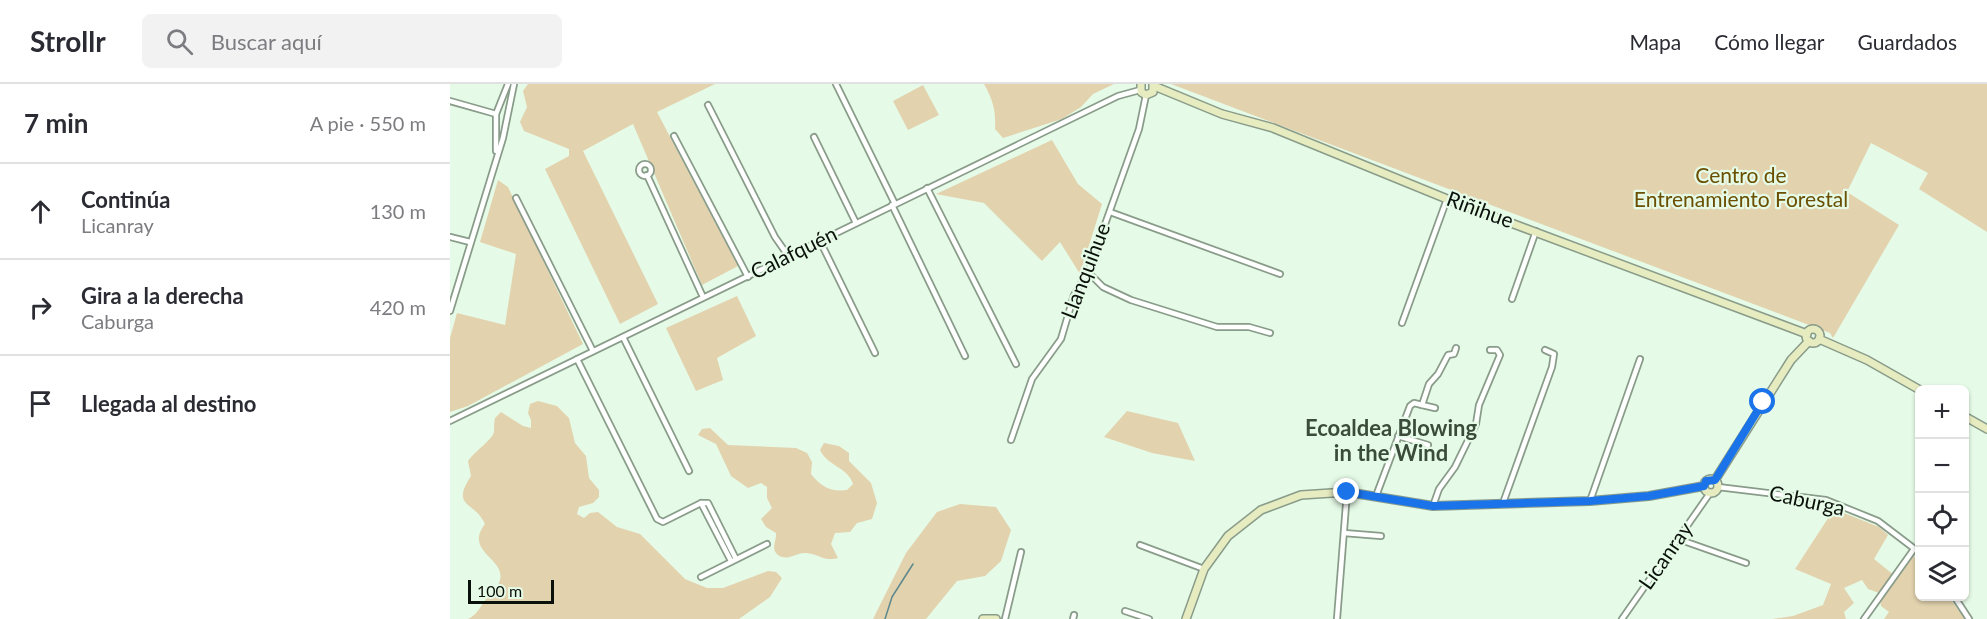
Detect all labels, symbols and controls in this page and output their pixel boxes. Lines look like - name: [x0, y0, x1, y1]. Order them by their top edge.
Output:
- search box: [142, 14, 562, 68]
- text: Strollr: [30, 24, 106, 58]
- icon: search: [163, 25, 196, 58]
- text: Buscar aquí: [211, 28, 322, 55]
- text: Mapa: [1629, 29, 1681, 54]
- text: Cómo llegar: [1714, 29, 1825, 54]
- text: Guardados: [1858, 29, 1957, 54]
- text: 7 min: [24, 107, 88, 139]
- text: A pie · 550 m: [310, 111, 426, 135]
- park label: Centro de Entrenamiento Forestal: [1634, 162, 1848, 211]
- street label: Riñihue: [1444, 185, 1517, 232]
- text: Continúa: [81, 186, 170, 213]
- icon: ahead: [24, 195, 57, 228]
- text: 130 m: [370, 199, 426, 223]
- text: Licanray: [81, 213, 154, 237]
- street label: Llanquihue: [1055, 219, 1114, 322]
- street label: Calafquén: [746, 220, 841, 283]
- text: Gira a la derecha: [81, 282, 244, 309]
- icon: right: [24, 291, 57, 324]
- text: 420 m: [370, 295, 426, 319]
- text: Caburga: [81, 309, 154, 333]
- map controls: [1915, 385, 1969, 601]
- button: +: [1915, 385, 1969, 439]
- icon: arrive: [24, 387, 57, 420]
- route start: [1749, 388, 1775, 414]
- text: Llegada al destino: [81, 390, 257, 417]
- district label: Ecoaldea Blowing in the Wind: [1305, 414, 1477, 466]
- button: −: [1915, 439, 1969, 493]
- route end: [1333, 478, 1359, 504]
- street label: Caburga: [1767, 479, 1847, 520]
- button: locate: [1915, 493, 1969, 547]
- street label: Licanray: [1633, 517, 1697, 594]
- button: layers: [1915, 547, 1969, 601]
- scale bar: [468, 577, 554, 604]
- text: 100 m: [477, 581, 522, 600]

